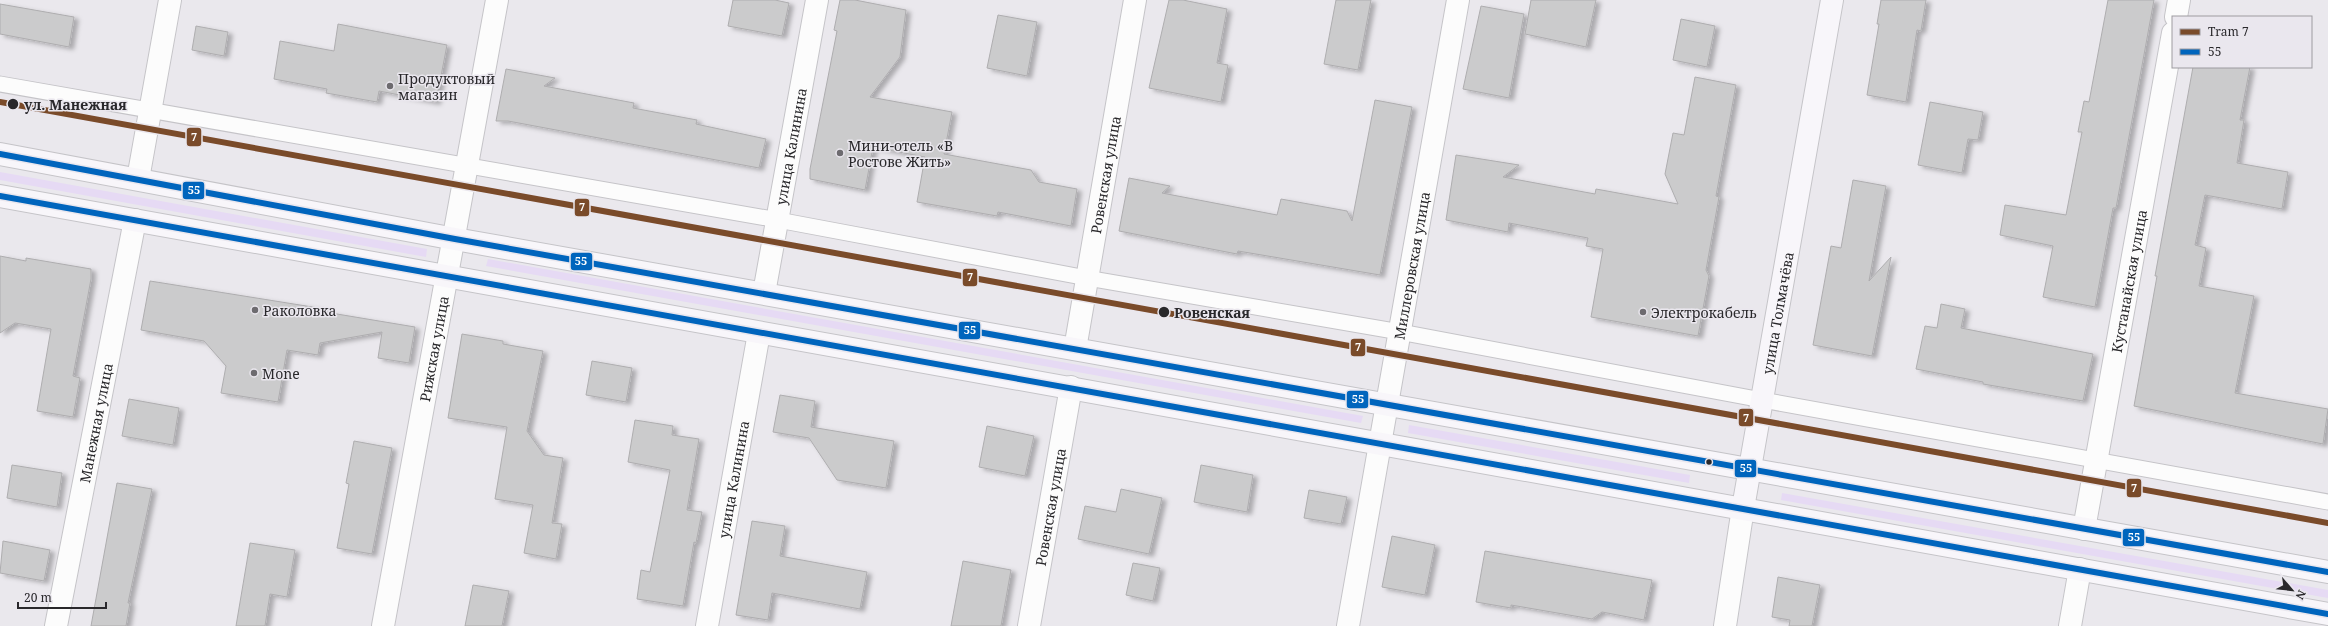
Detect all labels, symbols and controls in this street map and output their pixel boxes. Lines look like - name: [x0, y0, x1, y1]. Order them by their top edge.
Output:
- legend: [2172, 16, 2312, 68]
- text: Tram 7: [2208, 23, 2249, 40]
- text: 55: [2208, 43, 2221, 60]
- place label: Продуктовый магазин: [398, 69, 495, 104]
- marker: Продуктовый магазин: [385, 81, 395, 91]
- street label: улица Калинина: [771, 86, 810, 207]
- place label: ул. Манежная: [24, 95, 127, 114]
- marker: ул. Манежная: [6, 97, 20, 111]
- street label: Ровенская улица: [1086, 114, 1124, 235]
- line badge: 7: [186, 127, 202, 147]
- text: 7: [191, 129, 197, 144]
- place label: Мини-отель «В Ростове Жить»: [848, 136, 953, 171]
- marker: Мини-отель «В Ростове Жить»: [835, 148, 845, 158]
- line badge: 55: [182, 181, 205, 200]
- text: 55: [188, 182, 200, 197]
- street label: Миллеровская улица: [1389, 190, 1434, 341]
- line badge: 7: [574, 198, 590, 217]
- text: 7: [579, 199, 585, 214]
- street label: Кустанайская улица: [2106, 208, 2151, 354]
- street label: улица Толмачёва: [1757, 250, 1797, 376]
- line badge: 55: [570, 252, 593, 271]
- text: 55: [575, 253, 587, 268]
- line badge: 7: [962, 268, 978, 287]
- text: 7: [967, 269, 973, 284]
- street label: Рижская улица: [415, 294, 452, 403]
- place label: Раколовка: [263, 301, 337, 320]
- place label: Ровенская: [1174, 303, 1251, 322]
- place label: Электрокабель: [1651, 303, 1757, 322]
- marker: Раколовка: [250, 305, 260, 315]
- marker: Ровенская: [1157, 305, 1171, 319]
- marker: Электрокабель: [1638, 307, 1648, 317]
- line badge: 55: [958, 321, 981, 340]
- text: 55: [964, 322, 976, 337]
- line badge: 7: [1350, 338, 1366, 357]
- text: 7: [1355, 339, 1361, 354]
- street label: Манежная улица: [75, 361, 116, 484]
- place label: Mone: [262, 364, 300, 383]
- marker: Mone: [249, 368, 259, 378]
- line badge: 55: [1346, 390, 1369, 409]
- text: 55: [1352, 391, 1364, 406]
- line badge: 7: [1738, 408, 1754, 427]
- text: 7: [1743, 410, 1749, 425]
- street label: улица Калинина: [713, 419, 753, 540]
- street label: Ровенская улица: [1030, 446, 1070, 567]
- unlabelled marker: [1704, 457, 1714, 467]
- line badge: 55: [1734, 459, 1757, 478]
- text: 55: [1740, 460, 1752, 475]
- line badge: 7: [2126, 478, 2142, 498]
- text: 7: [2131, 480, 2137, 495]
- line badge: 55: [2122, 528, 2145, 547]
- text: 55: [2128, 529, 2140, 544]
- north arrow: [2272, 570, 2312, 610]
- scale bar: [18, 584, 106, 610]
- text: N: [2292, 588, 2310, 603]
- text: 20 m: [24, 589, 52, 606]

